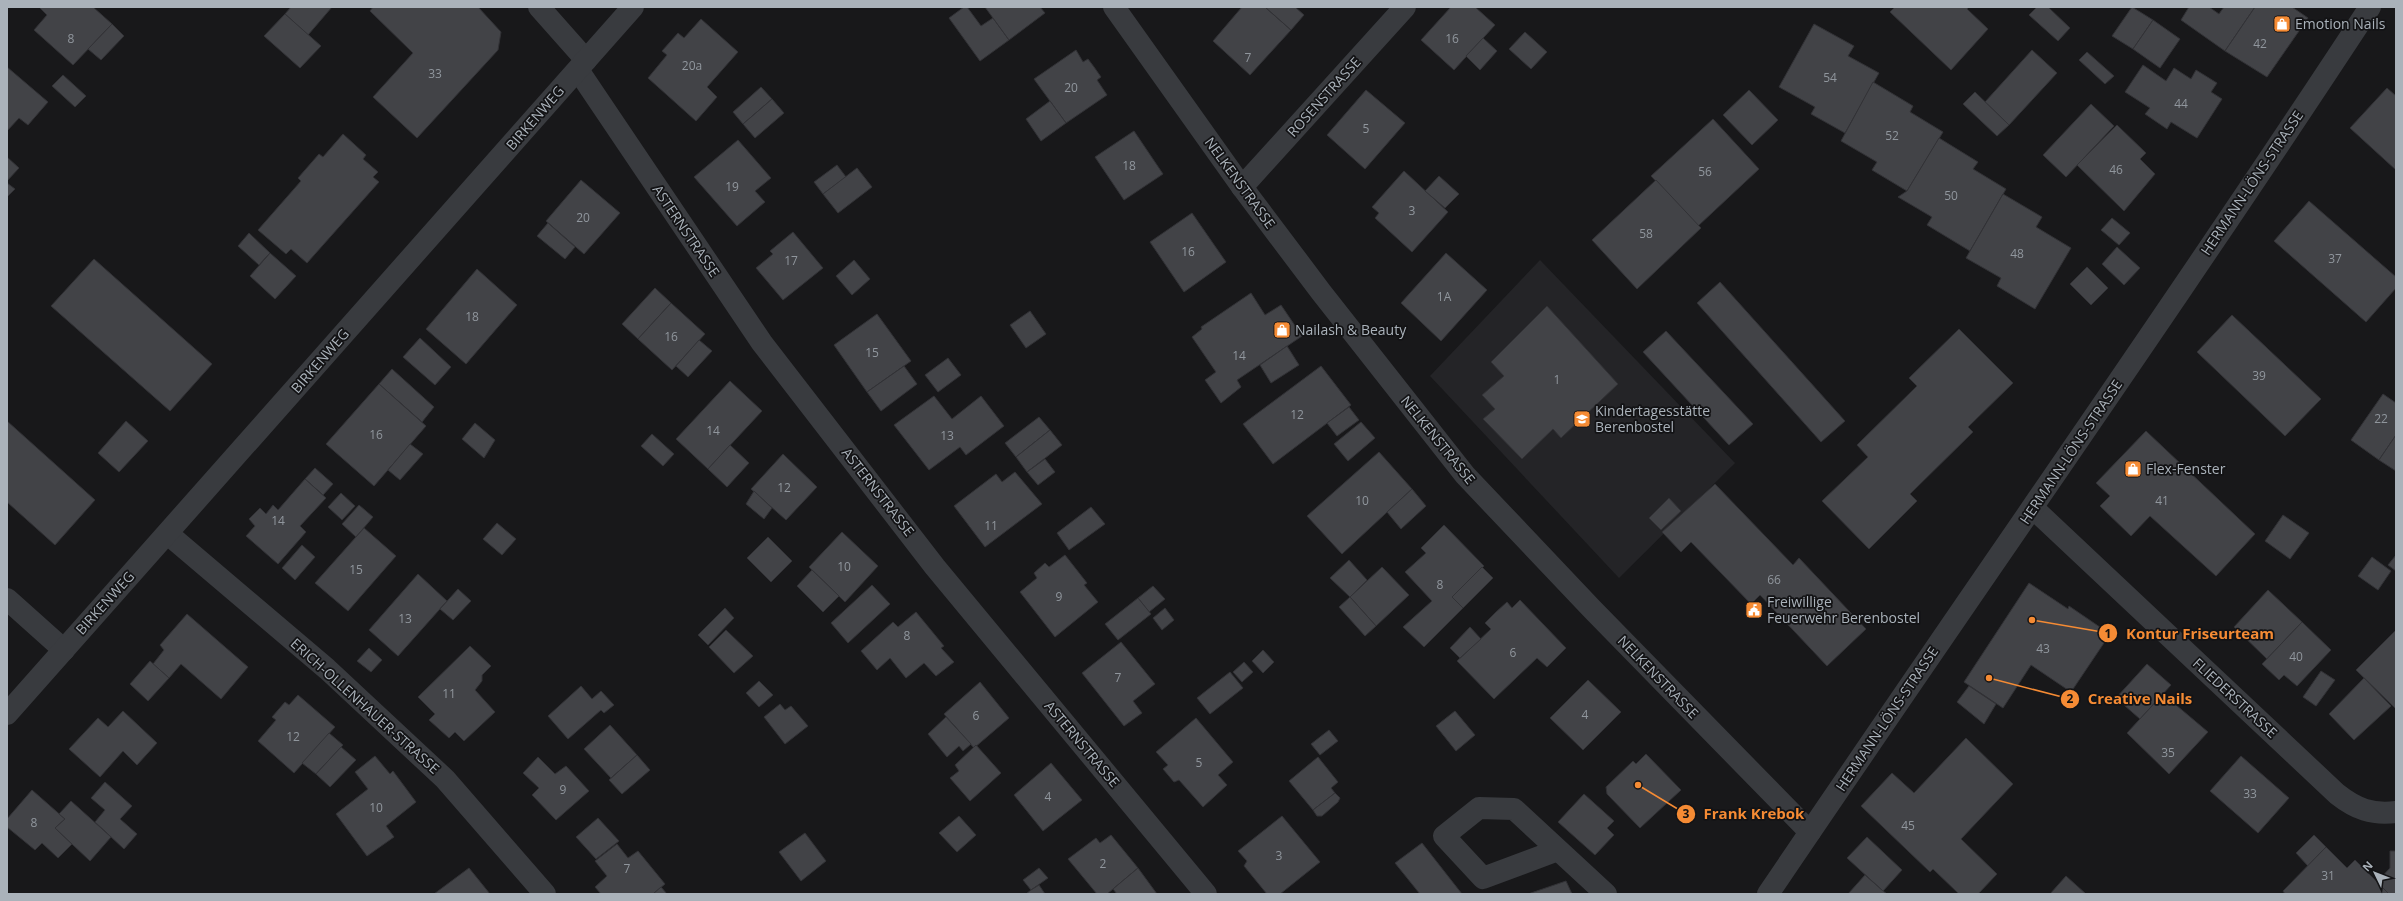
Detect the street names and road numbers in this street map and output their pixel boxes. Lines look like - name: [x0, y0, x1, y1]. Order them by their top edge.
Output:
- street label: ROSENSTRASSE: [1283, 53, 1365, 141]
- street label: BIRKENWEG: [501, 81, 568, 154]
- street label: HERMANN-LÖNS-STRASSE: [2196, 107, 2307, 259]
- street label: NELKENSTRASSE: [1201, 133, 1280, 232]
- street label: ASTERNSTRASSE: [649, 181, 724, 280]
- street label: BIRKENWEG: [286, 324, 353, 397]
- street label: HERMANN-LÖNS-STRASSE: [2015, 376, 2126, 528]
- street label: NELKENSTRASSE: [1397, 392, 1480, 488]
- street label: ASTERNSTRASSE: [838, 444, 919, 540]
- street label: BIRKENWEG: [71, 567, 138, 639]
- street label: NELKENSTRASSE: [1614, 631, 1703, 722]
- street label: ERICH-OLLENHAUER-STRASSE: [287, 634, 444, 778]
- street label: HERMANN-LÖNS-STRASSE: [1831, 643, 1942, 795]
- street label: FLIEDERSTRASSE: [2189, 654, 2282, 742]
- street label: ASTERNSTRASSE: [1041, 697, 1124, 791]

